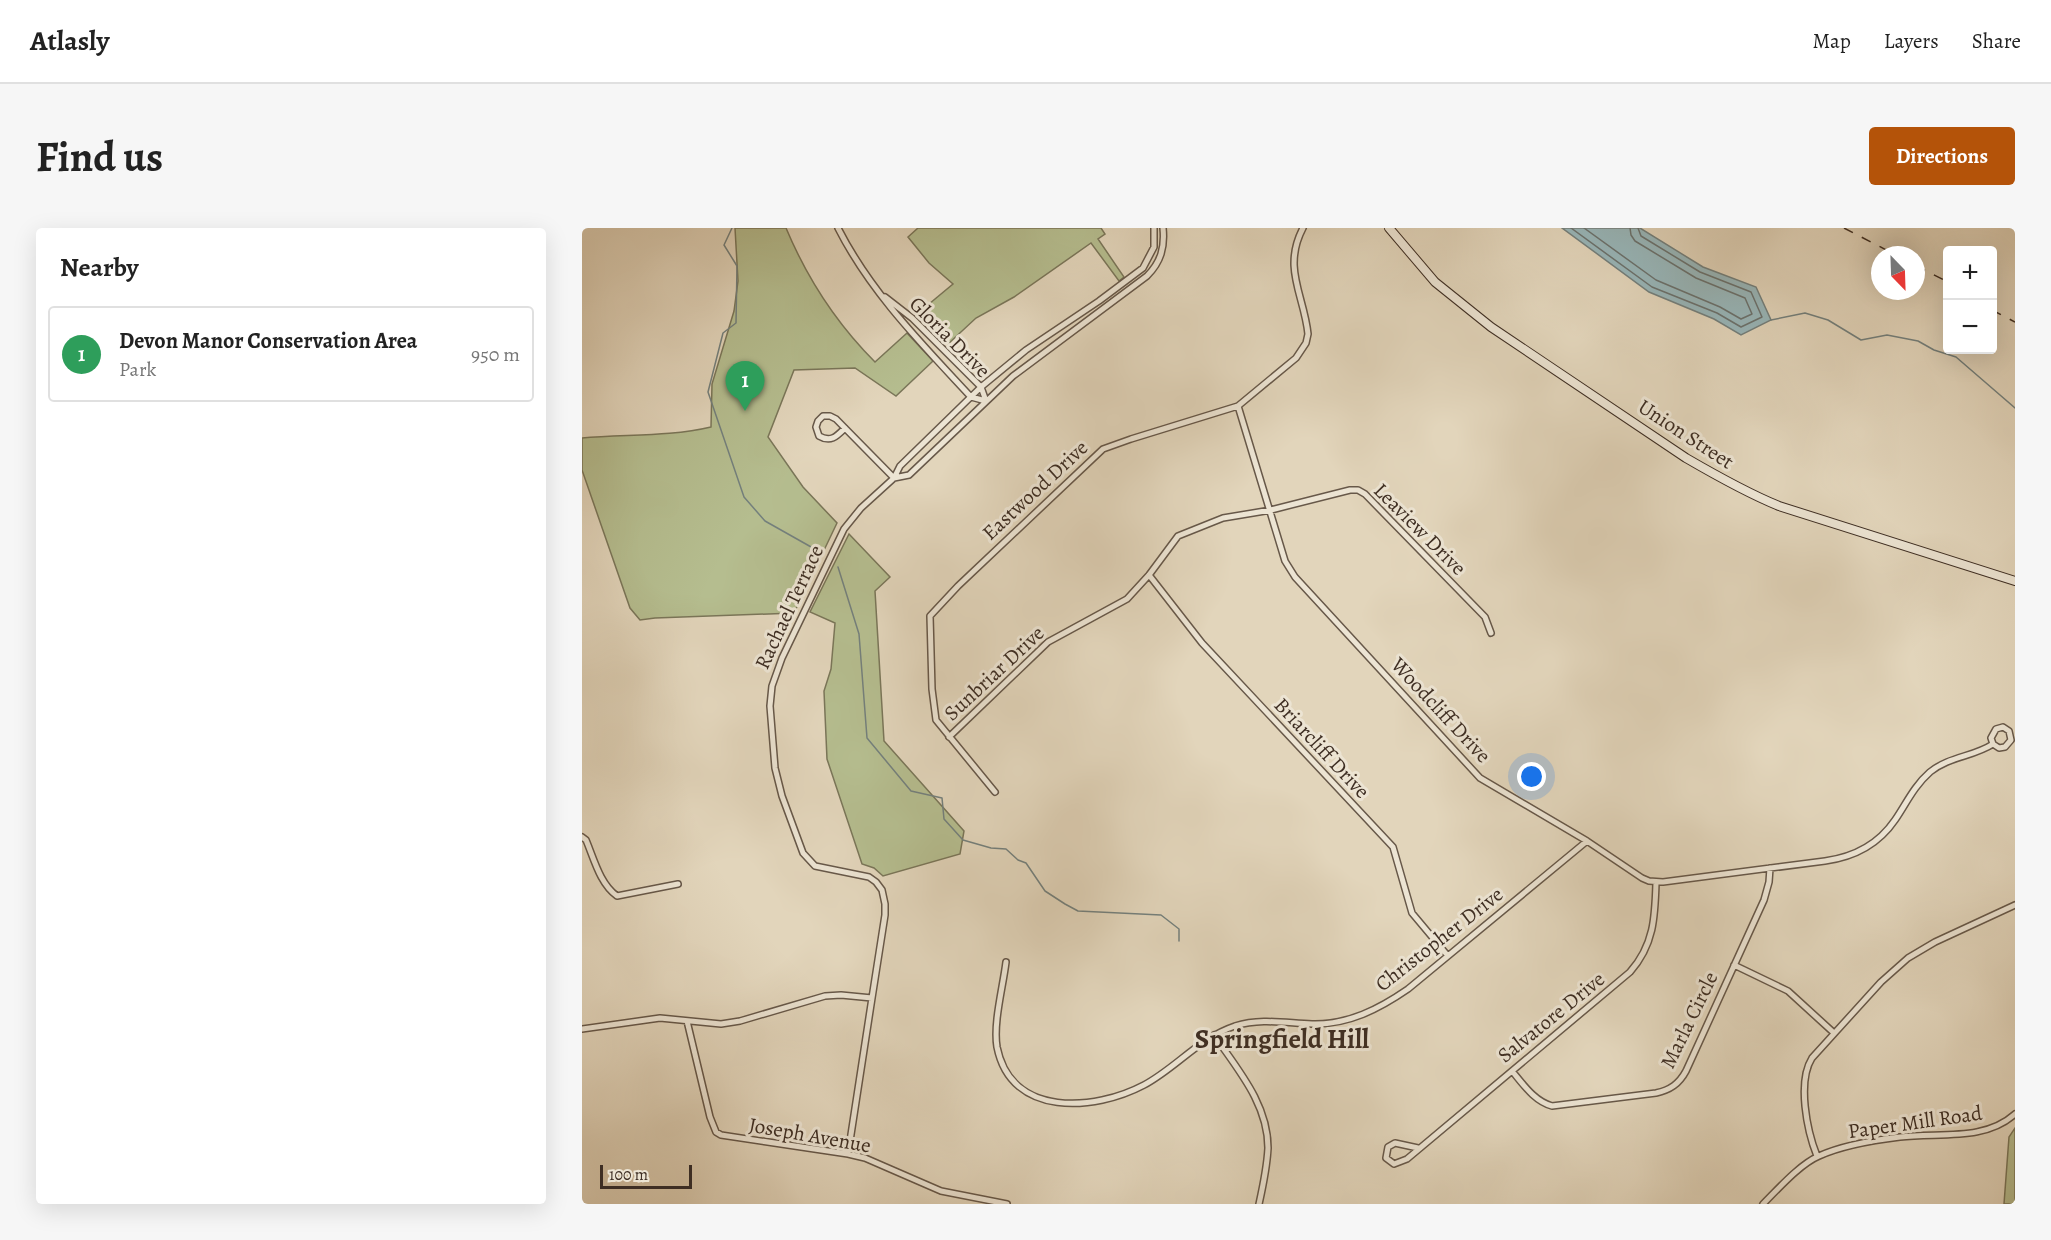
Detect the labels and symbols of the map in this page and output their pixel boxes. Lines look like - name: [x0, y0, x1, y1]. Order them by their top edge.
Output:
- north arrow: [1871, 246, 1925, 300]
- street label: Gloria Drive: [903, 290, 997, 384]
- pin: 1: [726, 362, 764, 411]
- street label: Union Street: [1633, 393, 1739, 475]
- street label: Eastwood Drive: [976, 434, 1094, 546]
- street label: Leaview Drive: [1368, 477, 1472, 581]
- street label: Rachael Terrace: [748, 540, 830, 674]
- street label: Sunbriar Drive: [938, 619, 1050, 727]
- street label: Woodcliff Drive: [1384, 650, 1497, 769]
- street label: Briarcliff Drive: [1268, 691, 1376, 805]
- your location: [1517, 762, 1546, 791]
- street label: Christopher Drive: [1369, 880, 1509, 998]
- street label: Salvatore Drive: [1492, 965, 1610, 1069]
- street label: Marla Circle: [1654, 967, 1724, 1073]
- district label: Springfield Hill: [1195, 1021, 1369, 1057]
- street label: Paper Mill Road: [1846, 1099, 1985, 1145]
- street label: Joseph Avenue: [747, 1111, 873, 1159]
- scale bar: [600, 1162, 692, 1190]

